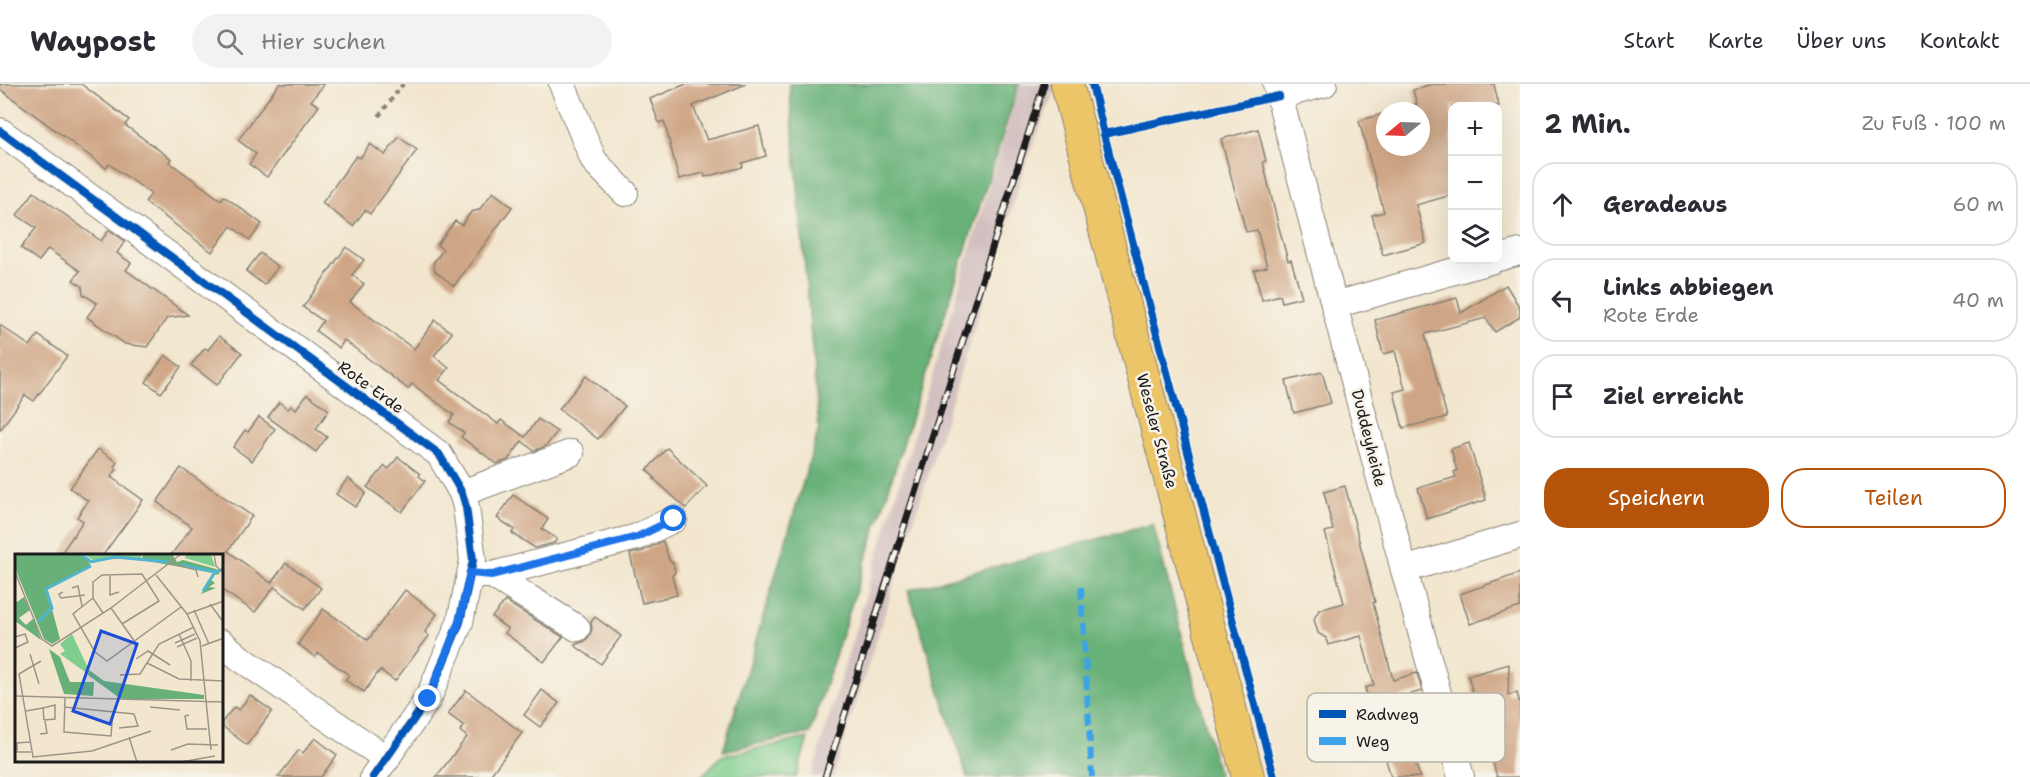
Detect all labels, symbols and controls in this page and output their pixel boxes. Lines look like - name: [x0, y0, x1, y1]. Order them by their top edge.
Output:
- search box: [192, 14, 612, 68]
- text: Waypost: [30, 22, 156, 60]
- icon: search: [213, 25, 246, 58]
- text: Hier suchen: [261, 27, 385, 56]
- text: Start: [1624, 27, 1675, 55]
- text: Karte: [1708, 27, 1764, 55]
- text: Über uns: [1797, 27, 1887, 55]
- text: Kontakt: [1920, 27, 2000, 55]
- north arrow: [1376, 102, 1430, 156]
- map controls: [1448, 102, 1502, 264]
- button: +: [1448, 102, 1502, 156]
- text: 2 Min.: [1544, 106, 1631, 141]
- text: Zu Fuß · 100 m: [1862, 110, 2006, 136]
- button: −: [1448, 156, 1502, 210]
- icon: ahead: [1546, 188, 1579, 221]
- text: Geradeaus: [1603, 190, 1727, 219]
- text: 60 m: [1952, 191, 2004, 217]
- button: layers: [1448, 210, 1502, 264]
- text: Links abbiegen: [1603, 273, 1774, 302]
- icon: left: [1546, 284, 1579, 317]
- text: 40 m: [1952, 287, 2004, 313]
- text: Rote Erde: [1603, 302, 1699, 328]
- street label: Rote Erde: [334, 356, 408, 418]
- street label: Weseler Straße: [1132, 371, 1182, 491]
- icon: arrive: [1546, 380, 1579, 413]
- text: Ziel erreicht: [1603, 382, 1744, 411]
- street label: Duddeyheide: [1347, 387, 1391, 489]
- button: Speichern: [1544, 468, 1769, 528]
- button: Teilen: [1781, 468, 2006, 528]
- route start: [660, 505, 686, 531]
- inset map: [15, 554, 224, 762]
- route end: [414, 685, 440, 711]
- legend: [1307, 693, 1505, 762]
- text: Radweg: [1356, 704, 1419, 725]
- text: Weg: [1356, 731, 1390, 752]

